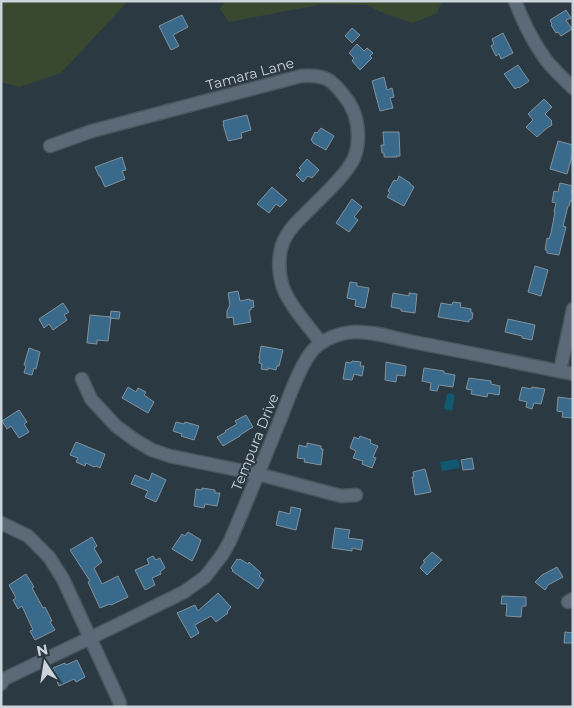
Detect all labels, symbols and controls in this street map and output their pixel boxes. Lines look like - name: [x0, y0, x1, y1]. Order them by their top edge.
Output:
- street label: Tamara Lane: [204, 54, 296, 94]
- street label: Tempura Drive: [227, 391, 283, 493]
- north arrow: [20, 638, 70, 688]
- text: N: [35, 640, 50, 660]

